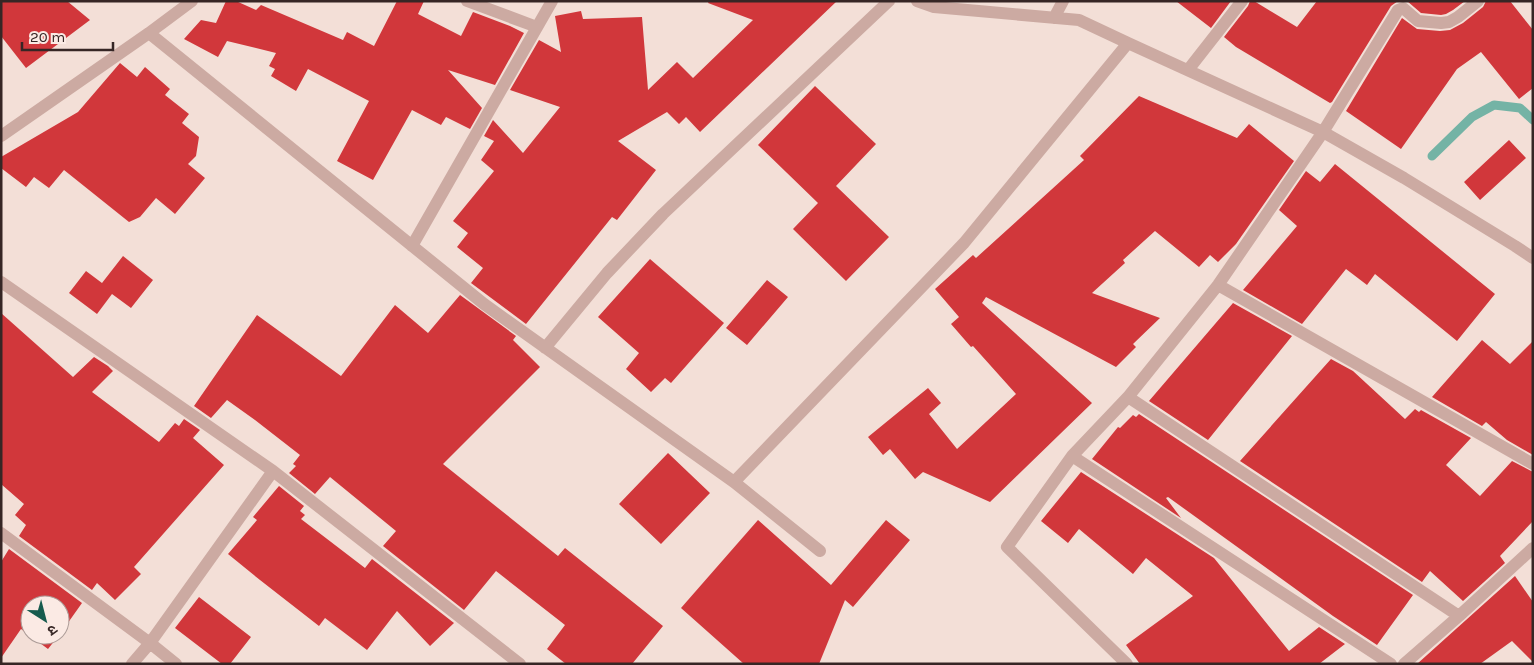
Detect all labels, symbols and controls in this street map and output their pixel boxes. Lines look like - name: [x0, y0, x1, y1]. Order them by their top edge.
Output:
- scale bar: [22, 20, 114, 52]
- text: 20 m: [30, 28, 65, 46]
- north arrow: [20, 595, 70, 645]
- text: उ: [43, 621, 61, 640]

